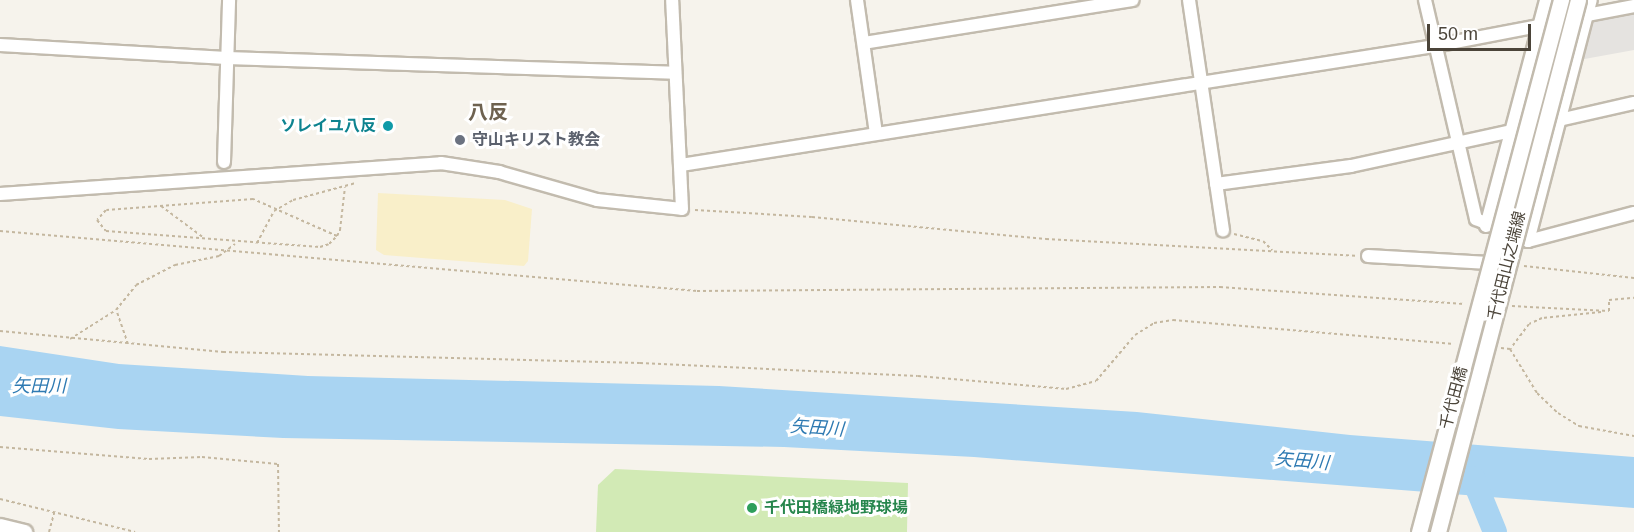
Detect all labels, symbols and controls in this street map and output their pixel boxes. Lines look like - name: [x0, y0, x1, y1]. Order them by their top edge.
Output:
- scale bar: [1430, 12, 1534, 50]
- text: 50 m: [1438, 24, 1478, 44]
- district label: 八反: [468, 100, 508, 124]
- place label: ソレイユ八反: [280, 116, 376, 136]
- marker: ソレイユ八反: [381, 119, 395, 133]
- place label: 守山キリスト教会: [472, 130, 600, 150]
- marker: 守山キリスト教会: [453, 133, 467, 147]
- street label: 千代田山之端線: [1484, 209, 1530, 323]
- street label: 千代田橋: [1436, 365, 1472, 431]
- water label: 矢田川: [12, 375, 66, 397]
- water label: 矢田川: [789, 415, 845, 441]
- water label: 矢田川: [1274, 448, 1330, 474]
- place label: 千代田橋緑地野球場: [764, 498, 908, 518]
- marker: 千代田橋緑地野球場: [745, 501, 759, 515]

